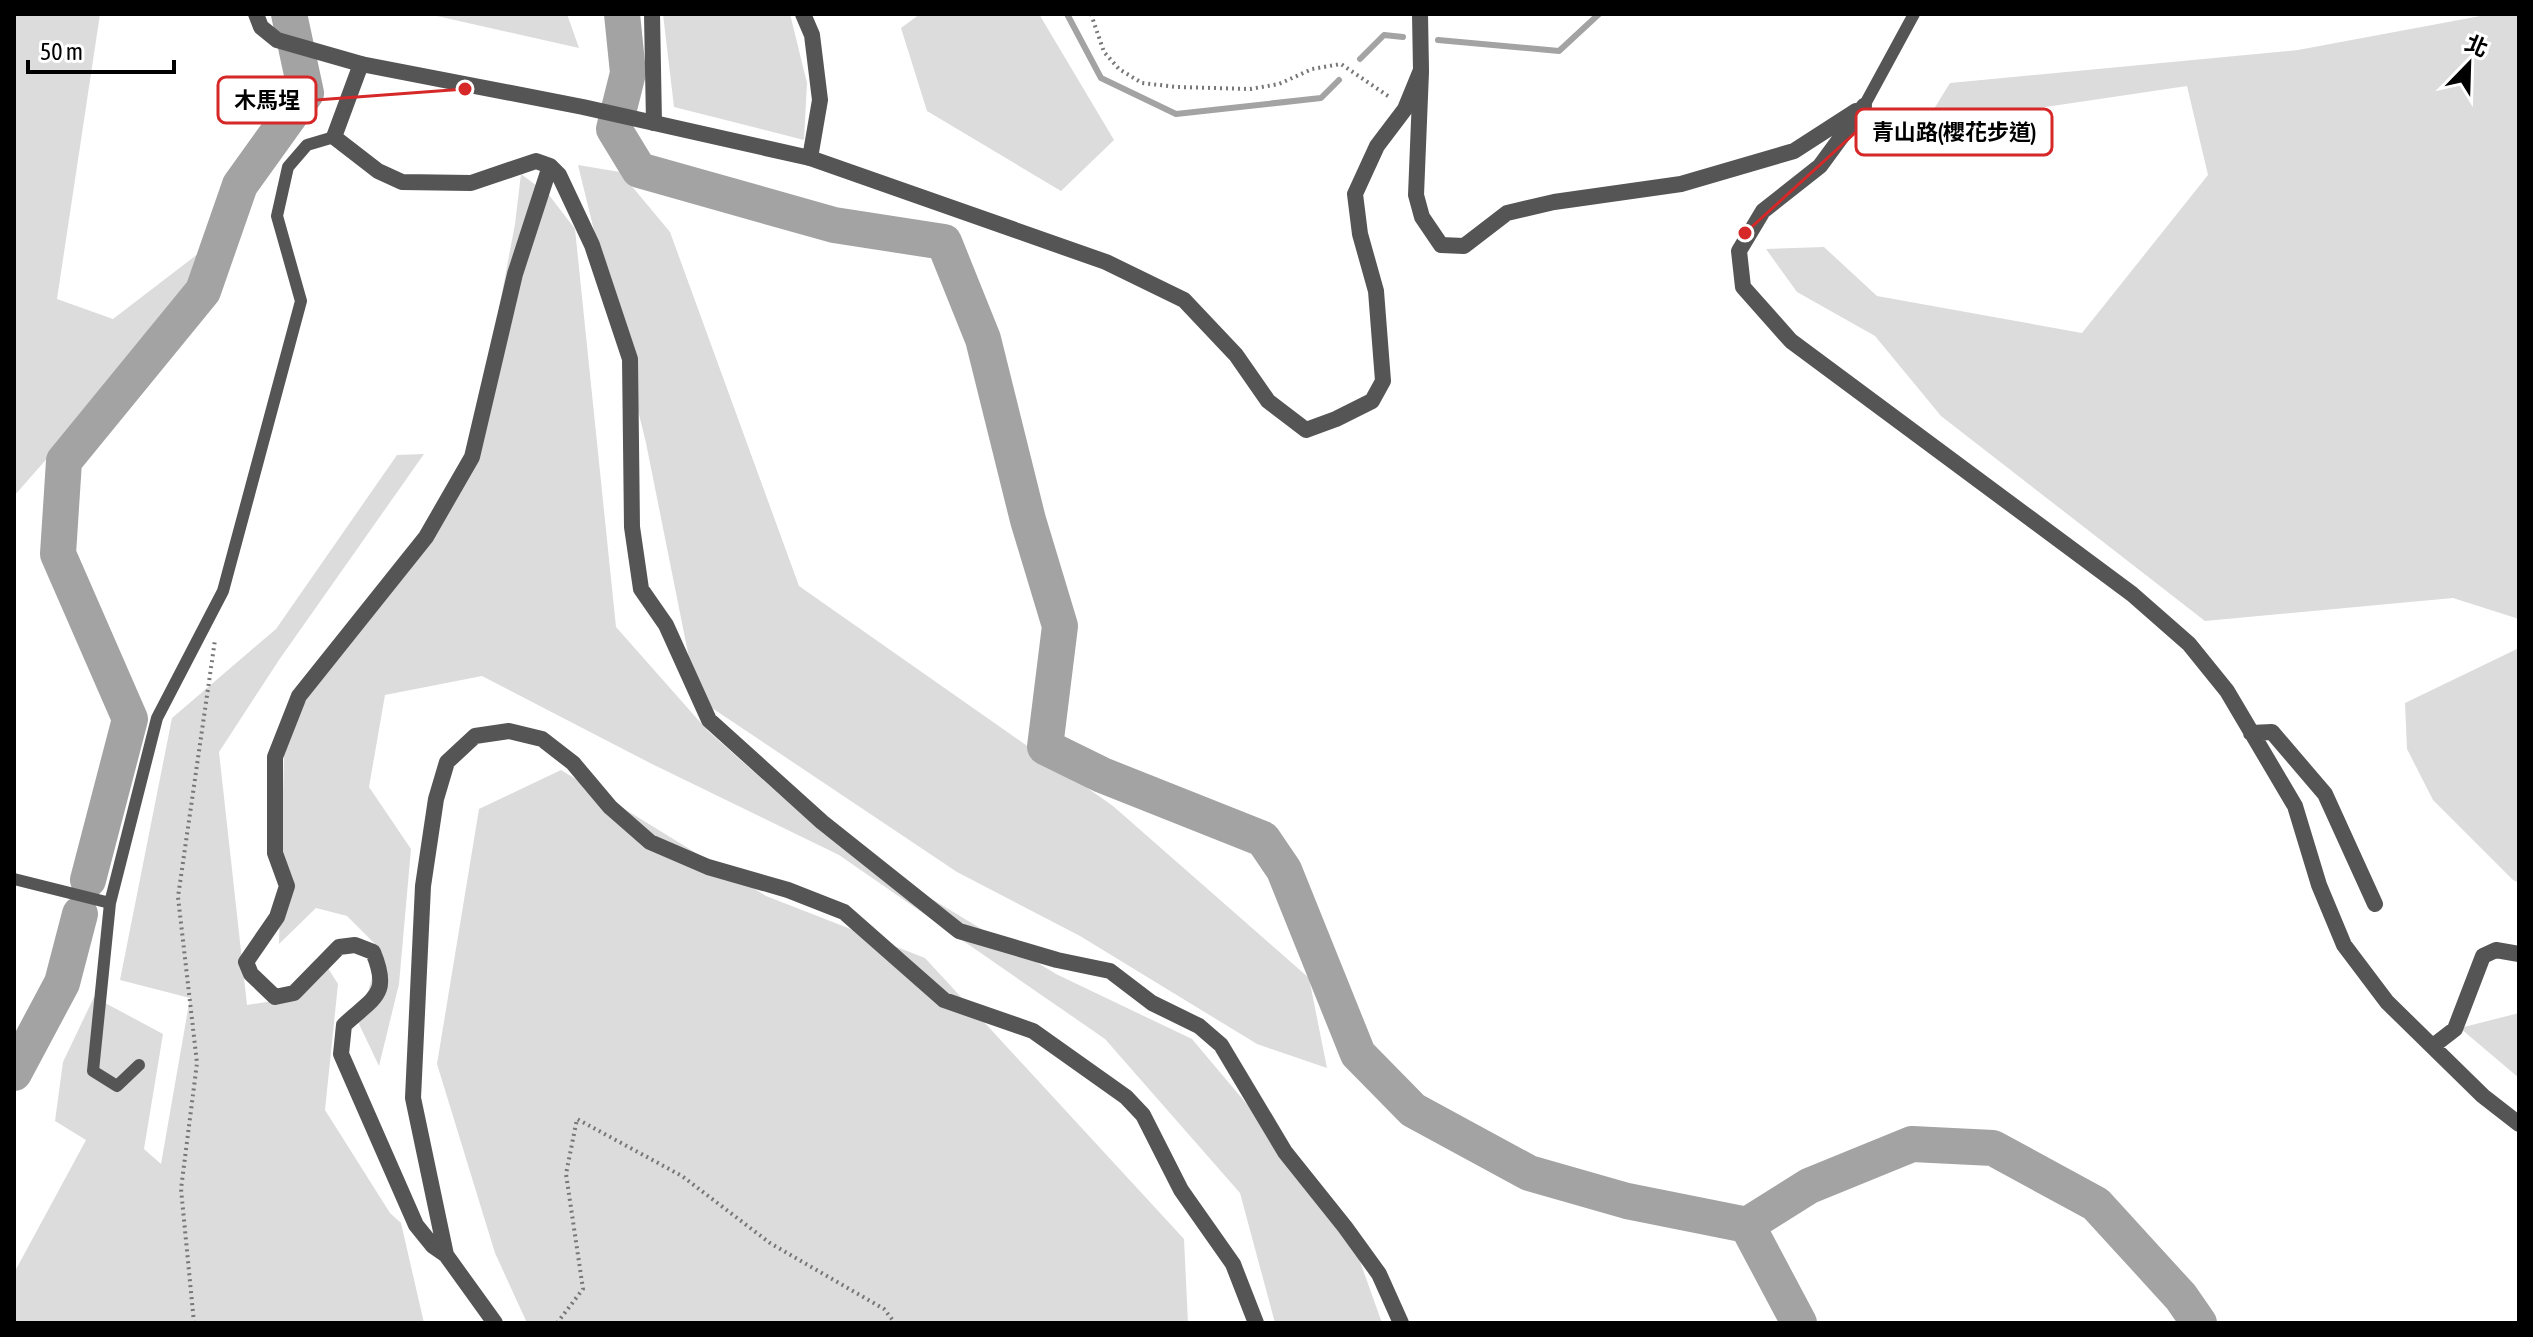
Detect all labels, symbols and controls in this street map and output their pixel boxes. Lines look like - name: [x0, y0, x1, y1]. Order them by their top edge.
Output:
- scale bar: [28, 24, 174, 74]
- north arrow: [2429, 24, 2509, 104]
- text: 北: [2462, 29, 2492, 62]
- text: 50 m: [40, 38, 83, 65]
- callout: 木馬埕: [218, 77, 316, 123]
- text: 木馬埕: [234, 87, 300, 113]
- callout: 青山路(櫻花步道): [1856, 109, 2052, 155]
- text: 青山路(櫻花步道): [1872, 119, 2036, 145]

